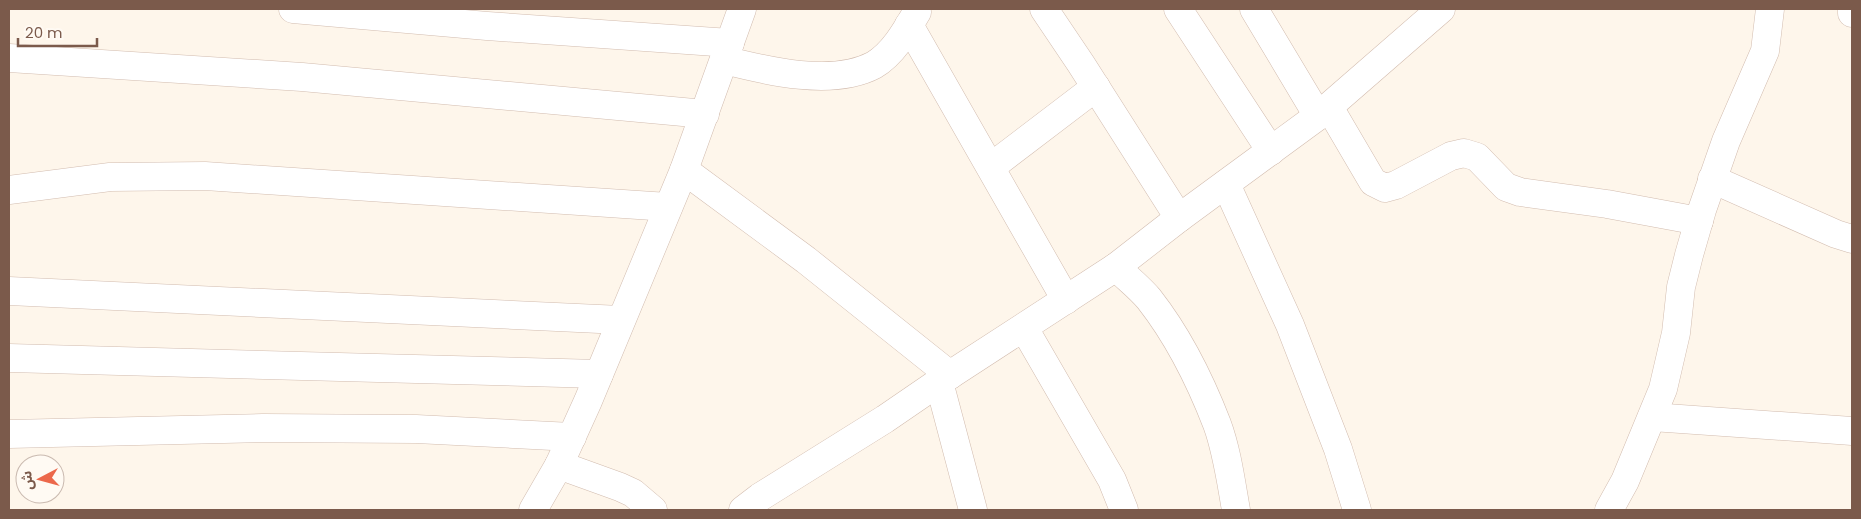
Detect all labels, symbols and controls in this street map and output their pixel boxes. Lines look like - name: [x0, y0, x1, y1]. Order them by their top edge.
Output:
- scale bar: [18, 15, 96, 47]
- text: 20 m: [25, 22, 63, 43]
- north arrow: [15, 454, 65, 504]
- text: ش: [16, 470, 38, 491]

